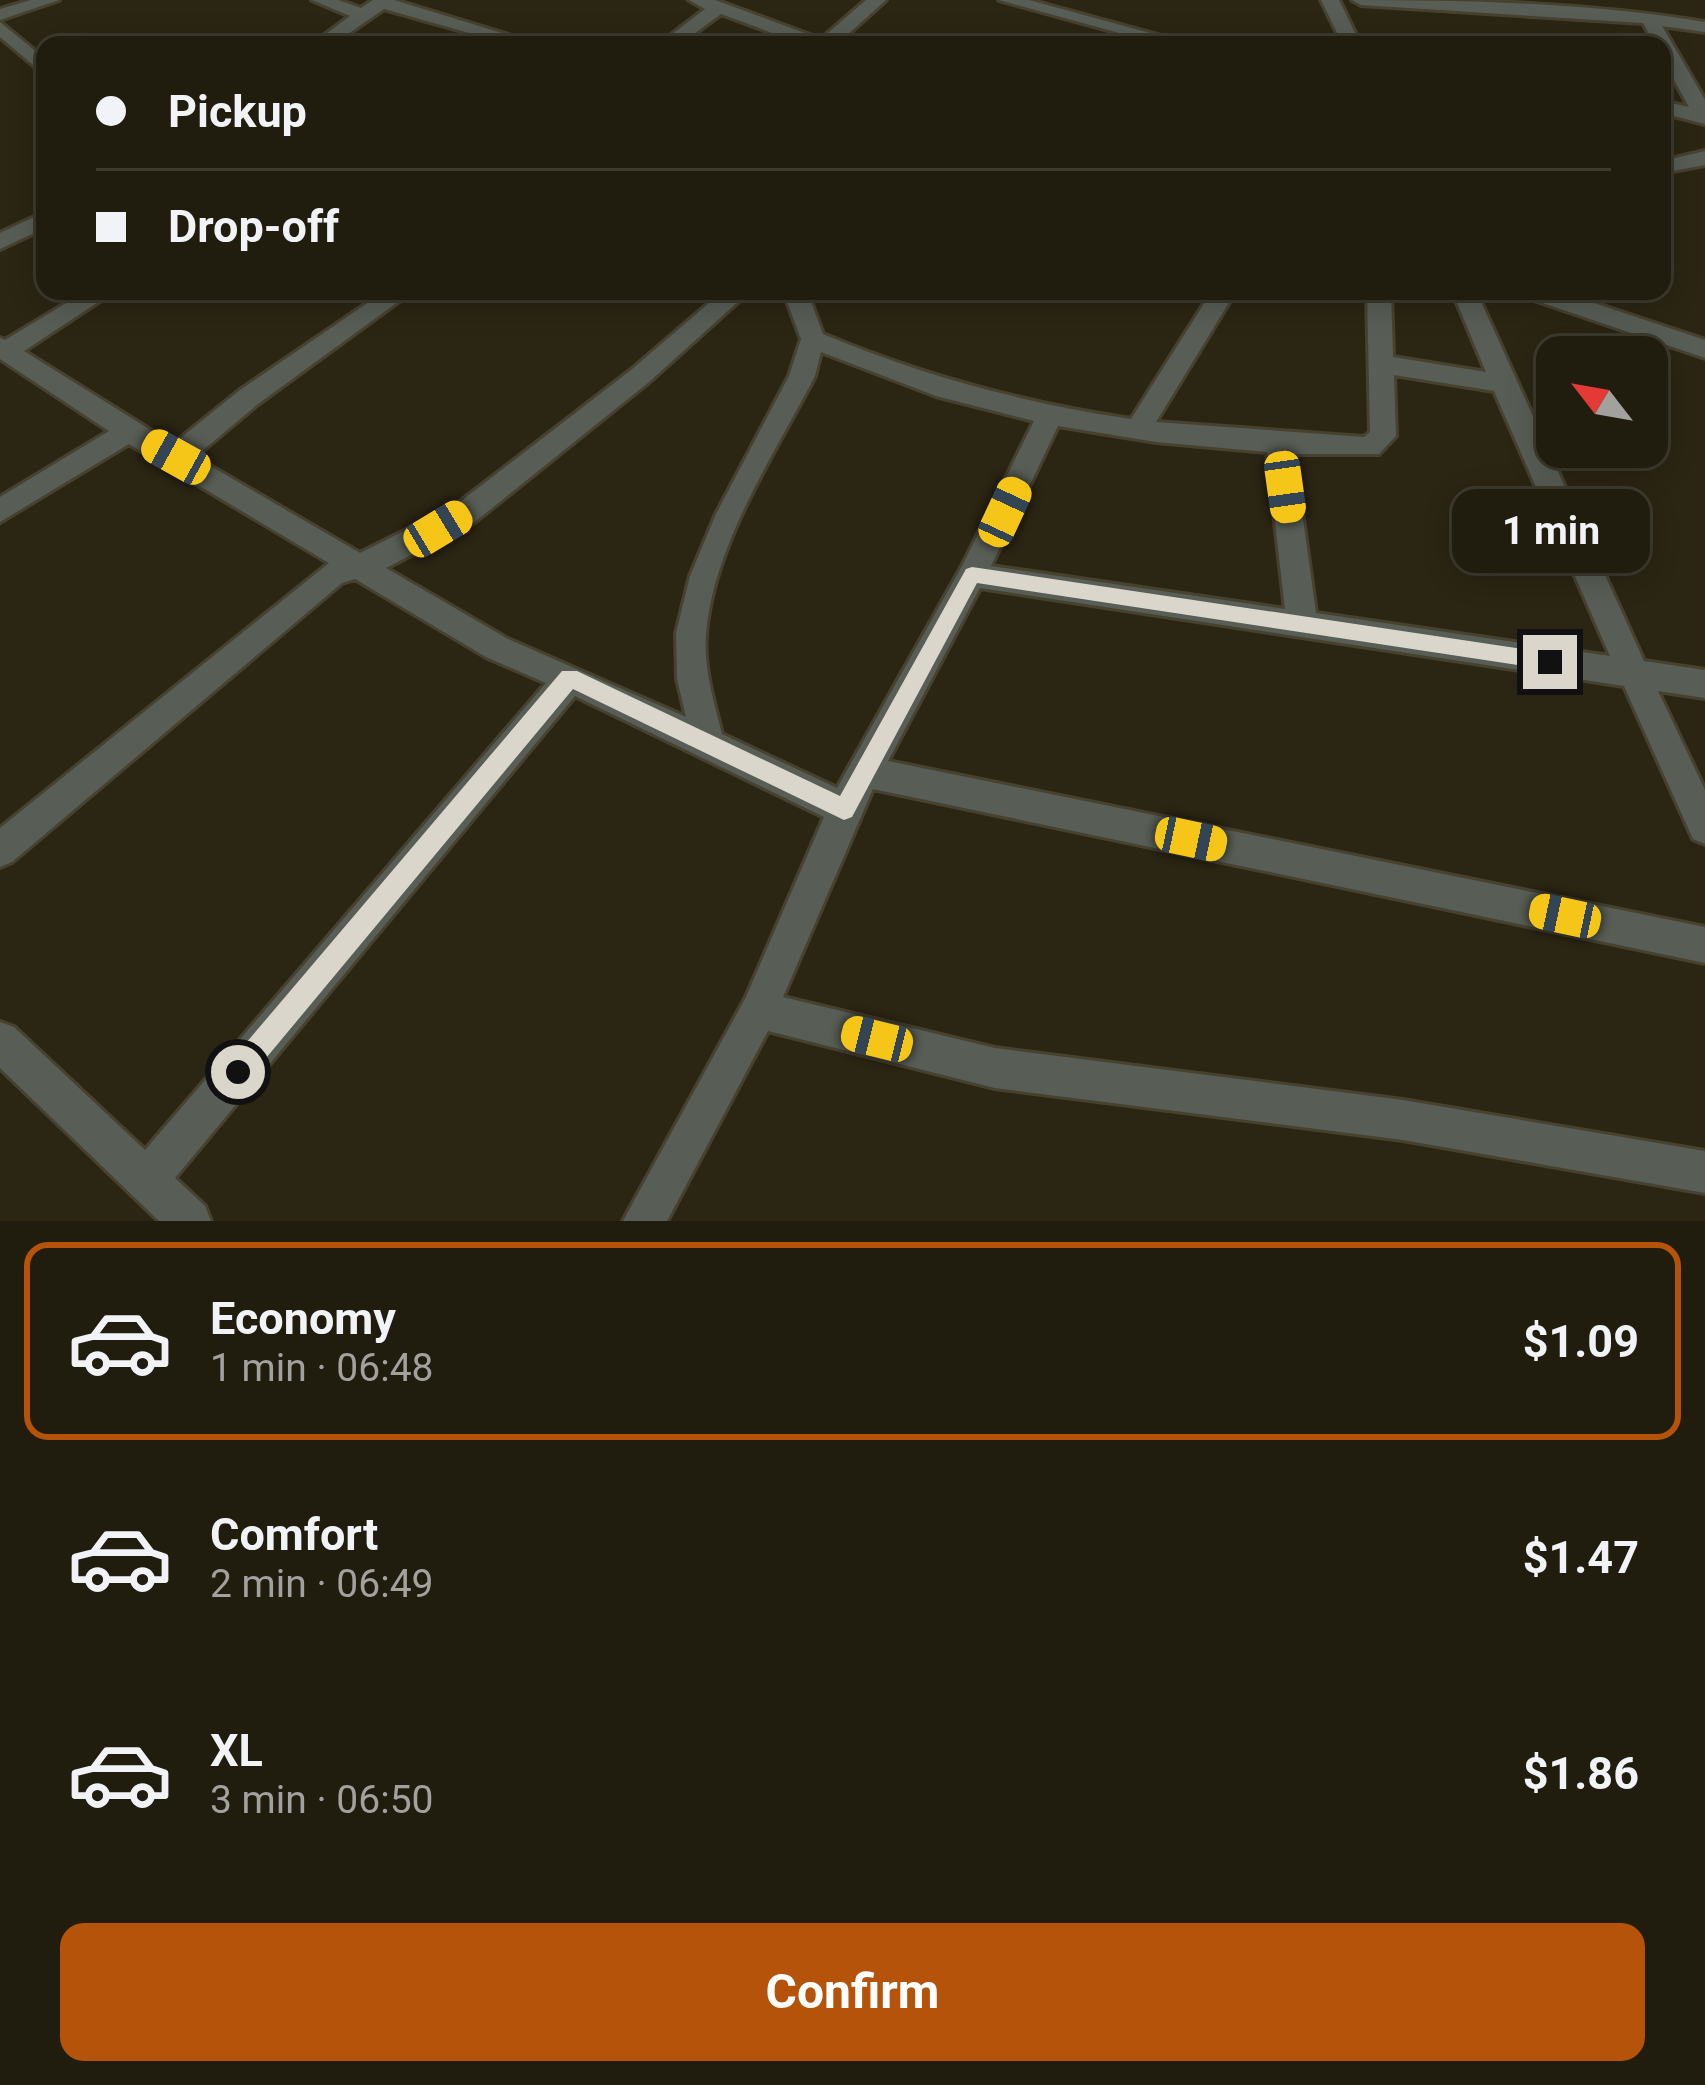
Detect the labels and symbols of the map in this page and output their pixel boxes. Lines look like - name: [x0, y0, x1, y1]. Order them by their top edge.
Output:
- north arrow: [1536, 336, 1668, 468]
- car: [136, 424, 216, 490]
- car: [1262, 449, 1308, 525]
- car: [973, 472, 1037, 552]
- callout: 1 min: [1451, 488, 1649, 572]
- car: [398, 495, 478, 563]
- route end: [1523, 635, 1577, 689]
- car: [1152, 814, 1230, 864]
- car: [1526, 891, 1604, 941]
- car: [838, 1013, 916, 1065]
- route start: [211, 1045, 265, 1099]

